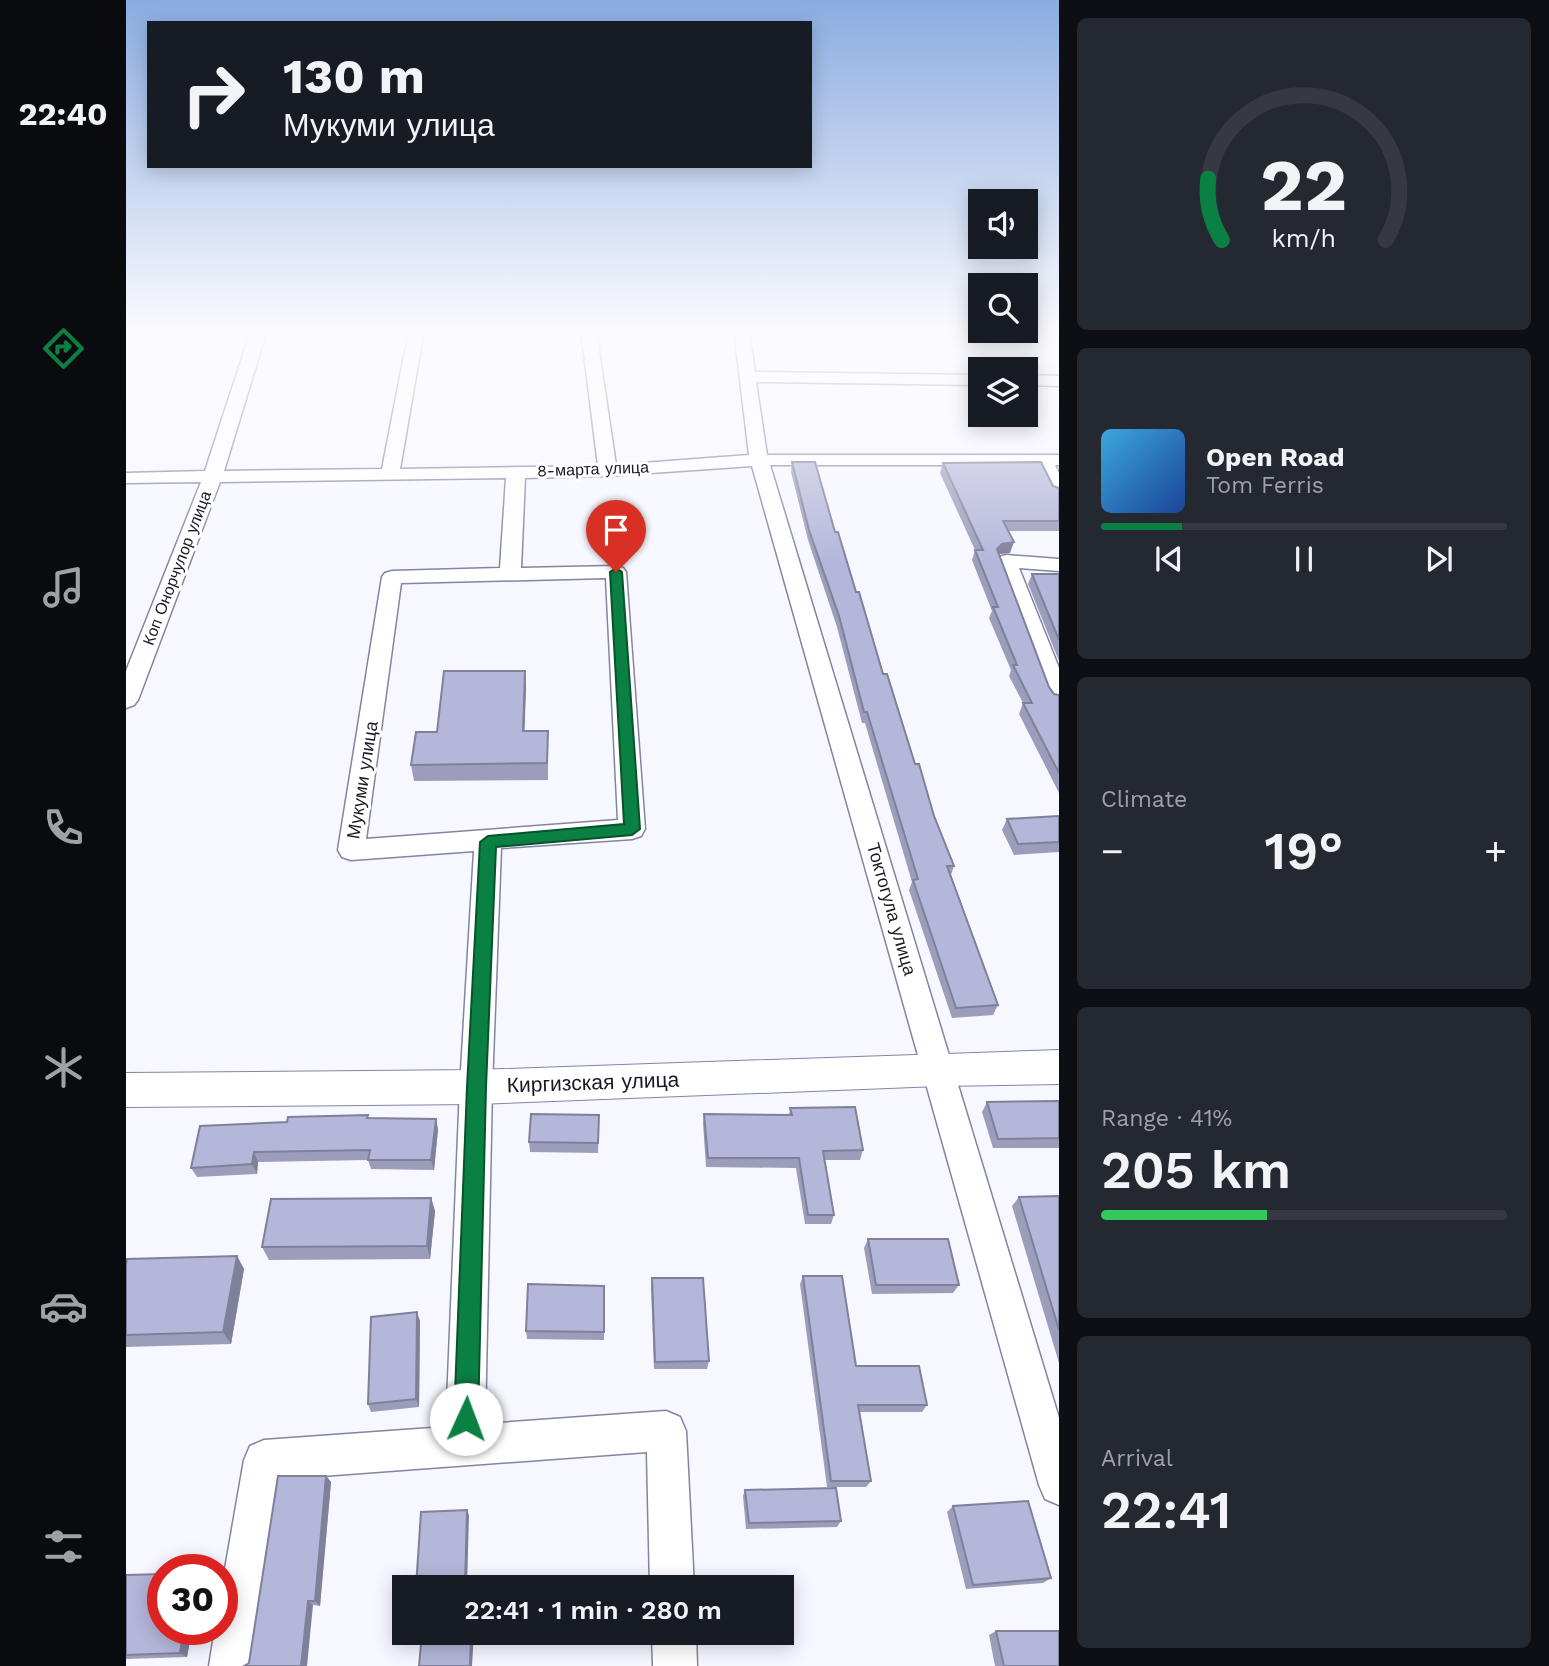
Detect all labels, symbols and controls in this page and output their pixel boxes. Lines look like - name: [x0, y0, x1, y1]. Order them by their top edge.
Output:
- text: 130 m: [283, 47, 425, 105]
- icon: right: [168, 49, 259, 140]
- text: 22:40: [18, 95, 108, 133]
- text: Мукуми улица: [283, 106, 495, 144]
- text: 22: [1261, 142, 1347, 228]
- map controls: [968, 189, 1038, 427]
- button: sound: [968, 189, 1038, 259]
- text: km/h: [1272, 224, 1336, 253]
- button: search: [968, 273, 1038, 343]
- icon: directions: [39, 324, 88, 373]
- button: layers: [968, 357, 1038, 427]
- text: Open Road: [1206, 442, 1344, 472]
- street label: 8-марта улица: [537, 458, 649, 480]
- text: Tom Ferris: [1206, 472, 1324, 499]
- street label: Коп Онорчулор улица: [139, 488, 215, 648]
- pin: [586, 500, 646, 572]
- icon: arrive: [597, 511, 635, 549]
- icon: previous: [1150, 540, 1188, 578]
- icon: pause: [1285, 540, 1323, 578]
- icon: next: [1420, 540, 1458, 578]
- icon: music: [39, 563, 88, 612]
- street label: Мукуми улица: [342, 719, 382, 840]
- text: Climate: [1101, 786, 1187, 813]
- icon: phone: [39, 803, 88, 852]
- text: 19°: [1265, 821, 1343, 882]
- text: −: [1101, 829, 1124, 873]
- text: +: [1484, 829, 1507, 873]
- street label: Токтогула улица: [863, 840, 921, 979]
- icon: climate: [39, 1043, 88, 1092]
- street label: Киргизская улица: [506, 1066, 680, 1098]
- text: Range · 41%: [1101, 1105, 1232, 1132]
- text: 205 km: [1101, 1140, 1291, 1201]
- icon: car: [39, 1282, 88, 1331]
- position arrow: [429, 1382, 503, 1456]
- text: Arrival: [1101, 1445, 1173, 1472]
- text: 22:41: [1101, 1480, 1232, 1541]
- icon: filters: [39, 1522, 88, 1571]
- speed limit sign: 30: [147, 1554, 238, 1645]
- text: 22:41 · 1 min · 280 m: [464, 1595, 722, 1625]

